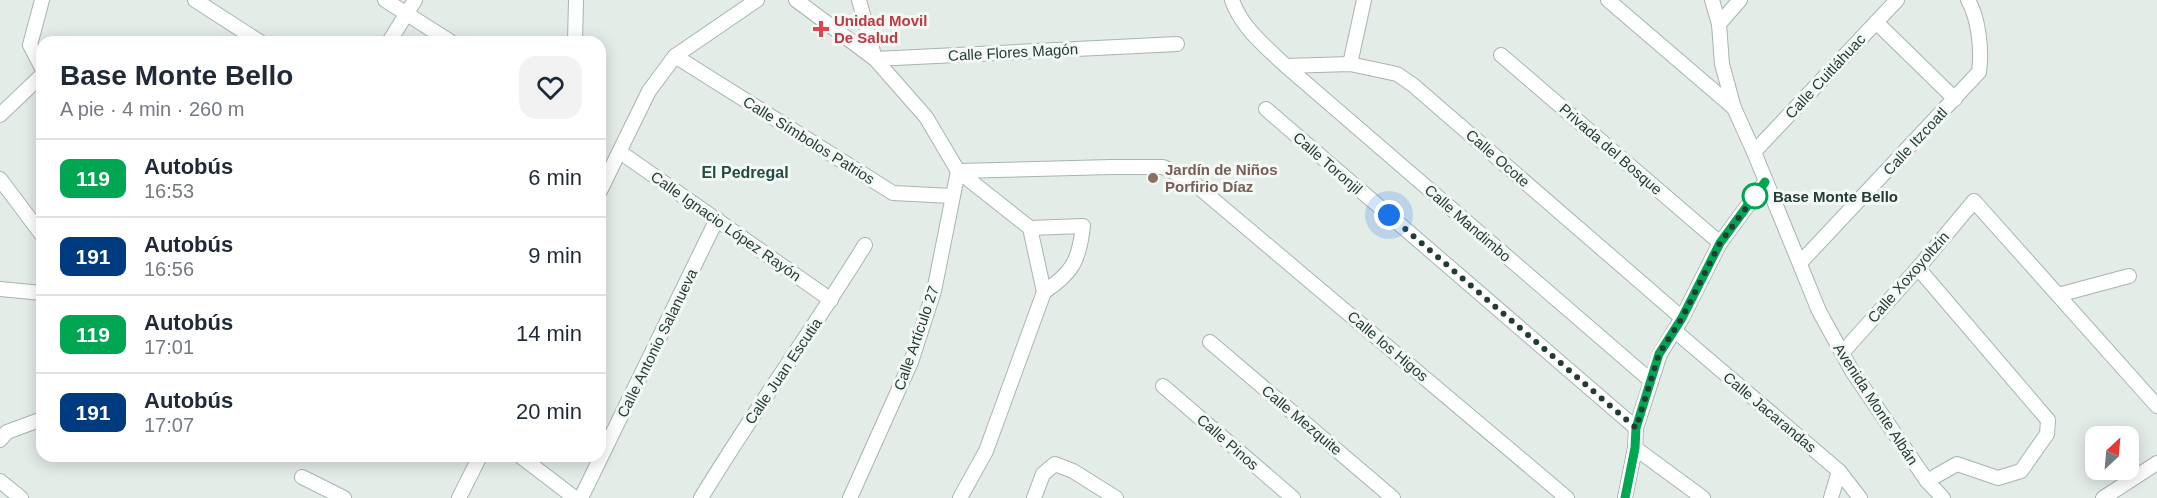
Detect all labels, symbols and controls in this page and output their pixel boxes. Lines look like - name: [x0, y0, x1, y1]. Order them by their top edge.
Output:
- place label: Unidad Movil De Salud: [834, 12, 927, 46]
- marker: Unidad Movil De Salud: [812, 20, 830, 38]
- street label: Calle Cuitláhuac: [1782, 30, 1869, 122]
- street label: Calle Flores Magón: [948, 40, 1078, 64]
- button: heart: [519, 56, 582, 119]
- text: Base Monte Bello: [60, 60, 293, 91]
- street label: Calle Símbolos Patrios: [740, 93, 878, 187]
- text: A pie · 4 min · 260 m: [60, 98, 245, 120]
- street label: Privada del Bosque: [1556, 100, 1666, 198]
- street label: Calle Itzcoatl: [1880, 104, 1950, 178]
- street label: Calle Ocote: [1463, 126, 1533, 190]
- street label: Calle Toronjil: [1290, 129, 1366, 197]
- text: Autobús: [144, 154, 233, 179]
- place label: Jardín de Niños Porfirio Díaz: [1165, 161, 1278, 195]
- district label: El Pedregal: [701, 164, 789, 181]
- text: 6 min: [528, 165, 582, 190]
- text: 119: [76, 167, 110, 190]
- street label: Calle Ignacio López Rayón: [648, 168, 804, 284]
- marker: Jardín de Niños Porfirio Díaz: [1146, 171, 1160, 185]
- text: 16:53: [144, 180, 194, 202]
- street label: Calle Mandimbo: [1422, 181, 1514, 265]
- marker: Base Monte Bello: [1742, 183, 1768, 209]
- place label: Base Monte Bello: [1773, 188, 1898, 205]
- your location: [1374, 200, 1404, 230]
- street label: Calle Xoxoyoltzin: [1864, 228, 1952, 326]
- text: Autobús: [144, 232, 233, 257]
- text: 9 min: [528, 243, 582, 268]
- text: 191: [75, 245, 111, 268]
- text: 16:56: [144, 258, 194, 280]
- street label: Calle Antonio Salanueva: [614, 265, 701, 420]
- street label: Calle Artículo 27: [890, 284, 942, 392]
- street label: Calle los Higos: [1344, 307, 1432, 385]
- text: Autobús: [144, 310, 233, 335]
- street label: Calle Juan Escutia: [741, 314, 825, 427]
- text: 14 min: [516, 321, 582, 346]
- text: 119: [76, 323, 110, 346]
- text: 17:01: [144, 336, 194, 358]
- street label: Avenida Monte Albán: [1830, 340, 1922, 468]
- street label: Calle Jacarandas: [1720, 368, 1820, 456]
- street label: Calle Mezquite: [1259, 382, 1345, 458]
- text: Autobús: [144, 388, 233, 413]
- text: 20 min: [516, 399, 582, 424]
- text: 191: [75, 401, 111, 424]
- street label: Calle Pinos: [1194, 411, 1262, 473]
- text: 17:07: [144, 414, 194, 436]
- north arrow: [2085, 426, 2139, 480]
- map controls: [2085, 426, 2139, 480]

